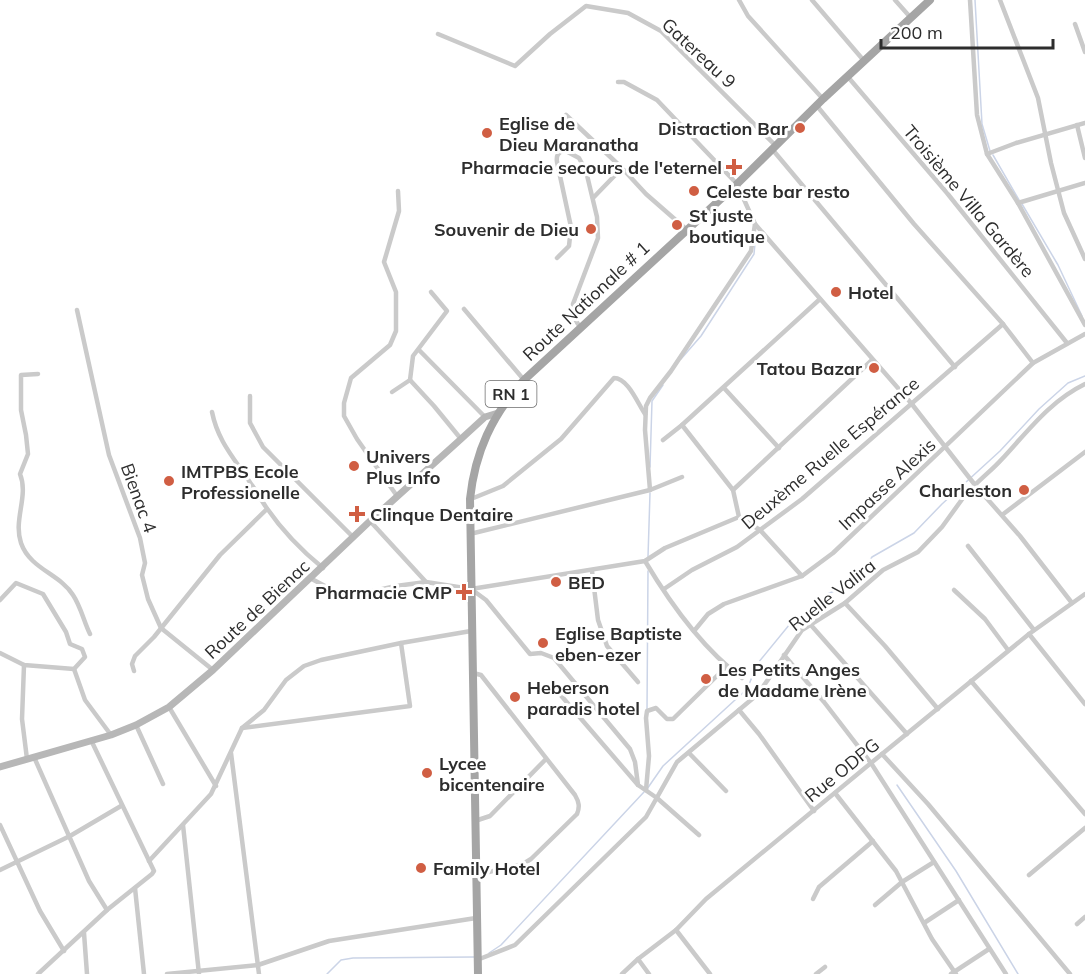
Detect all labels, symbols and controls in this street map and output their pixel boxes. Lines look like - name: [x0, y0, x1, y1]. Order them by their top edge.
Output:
- scale bar: [881, 12, 1054, 50]
- street label: Gatereau 9: [657, 13, 741, 93]
- text: 200 m: [890, 21, 943, 44]
- place label: Eglise de Dieu Maranatha: [499, 112, 639, 156]
- place label: Distraction Bar: [658, 117, 789, 140]
- street label: Troisième Villa Gardère: [899, 120, 1039, 282]
- marker: Distraction Bar: [793, 121, 807, 135]
- marker: Eglise de Dieu Maranatha: [480, 126, 494, 140]
- place label: Pharmacie secours de l'eternel: [461, 156, 722, 179]
- marker: Pharmacie secours de l'eternel: [727, 160, 741, 174]
- place label: Celeste bar resto: [706, 180, 850, 203]
- marker: Celeste bar resto: [687, 184, 701, 198]
- place label: St juste boutique: [689, 204, 765, 248]
- place label: Souvenir de Dieu: [434, 218, 579, 241]
- marker: St juste boutique: [670, 218, 684, 232]
- marker: Souvenir de Dieu: [584, 222, 598, 236]
- street label: Route Nationale # 1: [518, 236, 654, 366]
- place label: Hotel: [848, 281, 894, 304]
- marker: Hotel: [829, 285, 843, 299]
- place label: Tatou Bazar: [757, 357, 863, 380]
- marker: Tatou Bazar: [867, 361, 881, 375]
- street label: Deuxème Ruelle Espérance: [736, 372, 924, 534]
- road number: RN 1: [486, 381, 536, 407]
- street label: Impasse Alexis: [834, 433, 940, 535]
- place label: Univers Plus Info: [366, 445, 440, 489]
- marker: Univers Plus Info: [347, 459, 361, 473]
- street label: Bienac 4: [116, 460, 162, 536]
- place label: IMTPBS Ecole Professionelle: [181, 460, 300, 504]
- marker: IMTPBS Ecole Professionelle: [162, 474, 176, 488]
- place label: Charleston: [919, 479, 1012, 502]
- marker: Charleston: [1017, 483, 1031, 497]
- place label: Clinque Dentaire: [370, 503, 513, 526]
- marker: Clinque Dentaire: [348, 505, 366, 523]
- street label: Route de Bienac: [200, 554, 314, 664]
- street label: Ruelle Valira: [784, 554, 880, 636]
- place label: BED: [568, 571, 605, 594]
- marker: BED: [549, 575, 563, 589]
- place label: Pharmacie CMP: [315, 581, 452, 604]
- marker: Pharmacie CMP: [457, 585, 471, 599]
- place label: Eglise Baptiste eben-ezer: [555, 622, 682, 666]
- marker: Eglise Baptiste eben-ezer: [536, 636, 550, 650]
- place label: Les Petits Anges de Madame Irène: [718, 658, 867, 702]
- marker: Les Petits Anges de Madame Irène: [699, 672, 713, 686]
- place label: Heberson paradis hotel: [527, 676, 640, 720]
- marker: Heberson paradis hotel: [508, 690, 522, 704]
- street label: Rue ODPG: [800, 733, 884, 807]
- place label: Lycee bicentenaire: [439, 752, 545, 796]
- marker: Lycee bicentenaire: [420, 766, 434, 780]
- place label: Family Hotel: [433, 857, 540, 880]
- marker: Family Hotel: [414, 861, 428, 875]

